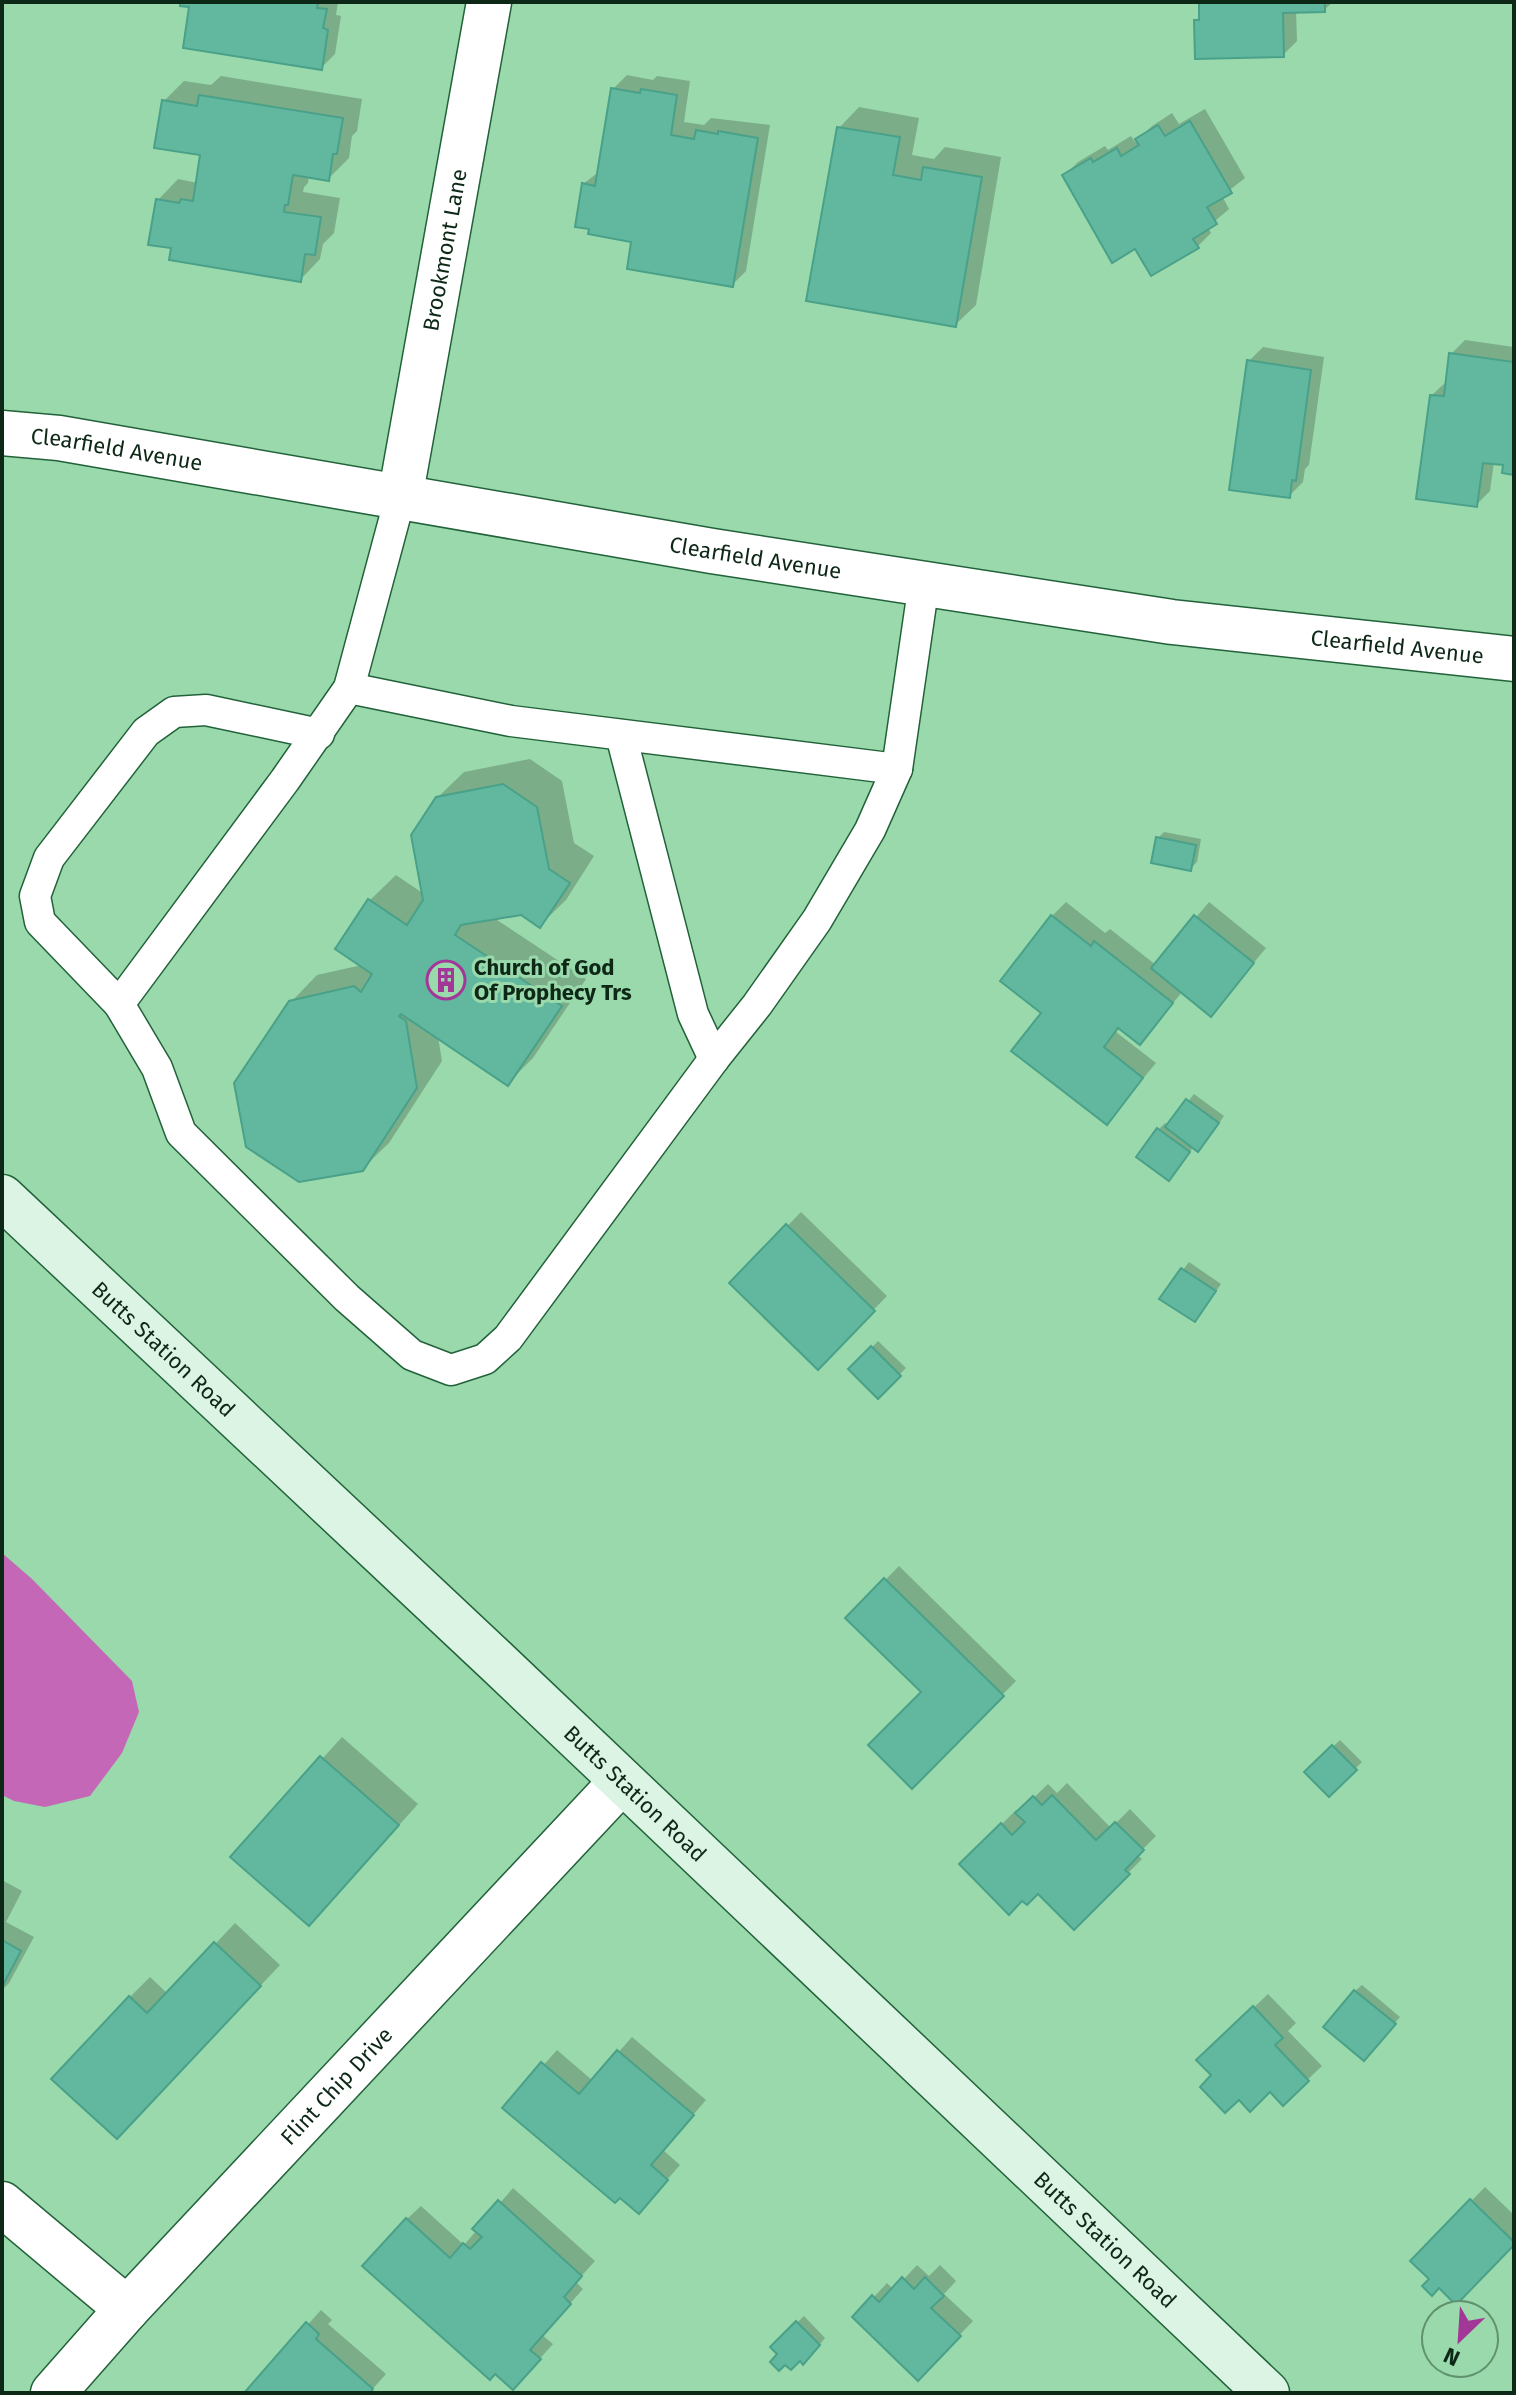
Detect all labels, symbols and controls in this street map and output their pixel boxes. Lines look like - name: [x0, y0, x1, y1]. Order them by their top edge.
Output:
- street label: Brookmont Lane: [417, 167, 473, 333]
- street label: Clearfield Avenue: [30, 423, 205, 477]
- street label: Clearfield Avenue: [667, 531, 843, 585]
- street label: Clearfield Avenue: [1309, 624, 1485, 670]
- place label: Church of God Of Prophecy Trs: [474, 954, 632, 1006]
- building icon: Church of God Of Prophecy Trs: [425, 959, 467, 1001]
- street label: Butts Station Road: [86, 1276, 241, 1423]
- street label: Butts Station Road: [558, 1720, 712, 1868]
- street label: Flint Chip Drive: [275, 2021, 398, 2151]
- street label: Butts Station Road: [1028, 2166, 1182, 2314]
- north arrow: [1420, 2299, 1500, 2379]
- text: N: [1439, 2341, 1464, 2372]

